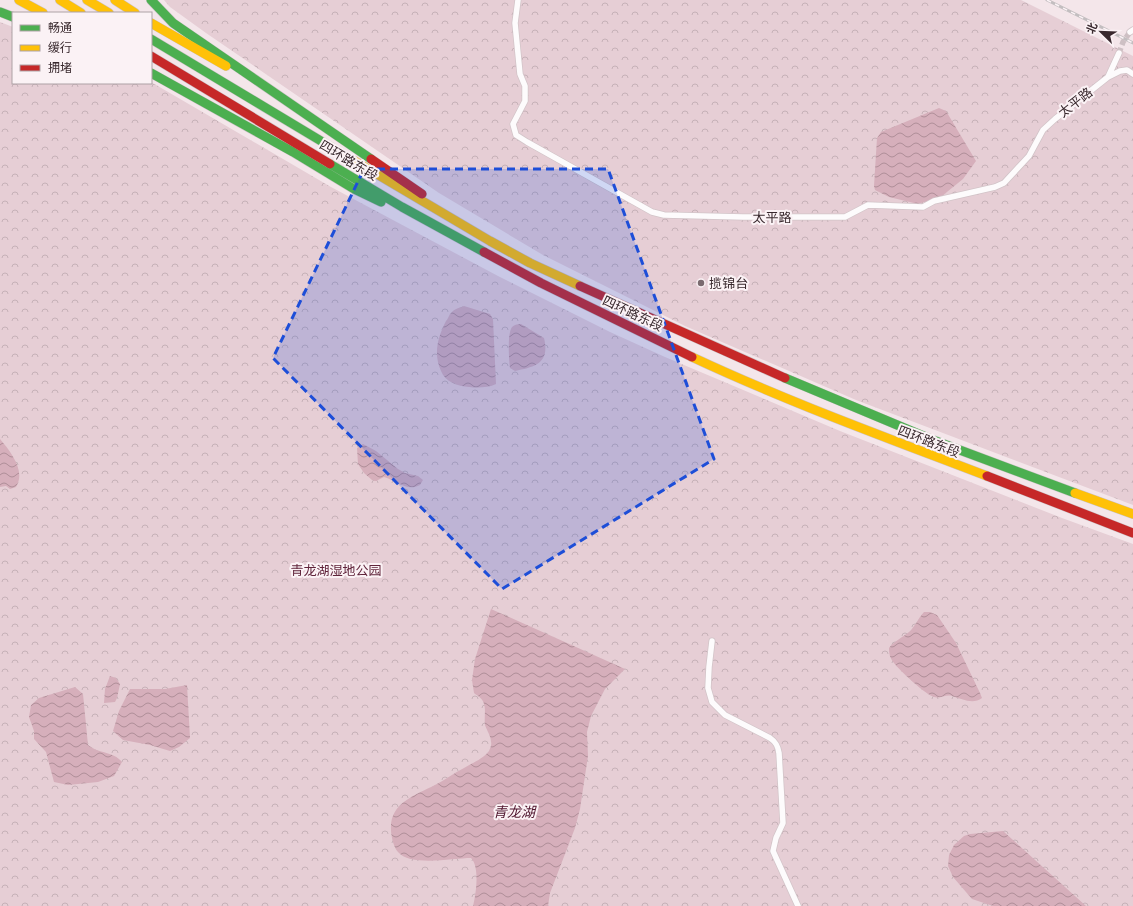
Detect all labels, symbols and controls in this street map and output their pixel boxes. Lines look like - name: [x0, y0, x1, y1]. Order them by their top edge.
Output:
- legend: [12, 12, 152, 84]
- north arrow: [1081, 12, 1121, 52]
- text: 畅通: [48, 20, 72, 34]
- text: 北: [1083, 20, 1099, 35]
- text: 缓行: [48, 40, 72, 54]
- text: 拥堵: [48, 60, 72, 74]
- street label: 太平路: [1055, 84, 1095, 120]
- street label: 四环路东段: [317, 136, 381, 184]
- street label: 太平路: [752, 209, 792, 225]
- place label: 揽锦台: [709, 275, 748, 291]
- marker: 揽锦台: [696, 278, 706, 288]
- street label: 四环路东段: [600, 292, 666, 334]
- street label: 四环路东段: [896, 422, 962, 460]
- park label: 青龙湖湿地公园: [290, 562, 382, 578]
- water label: 青龙湖: [493, 803, 537, 820]

